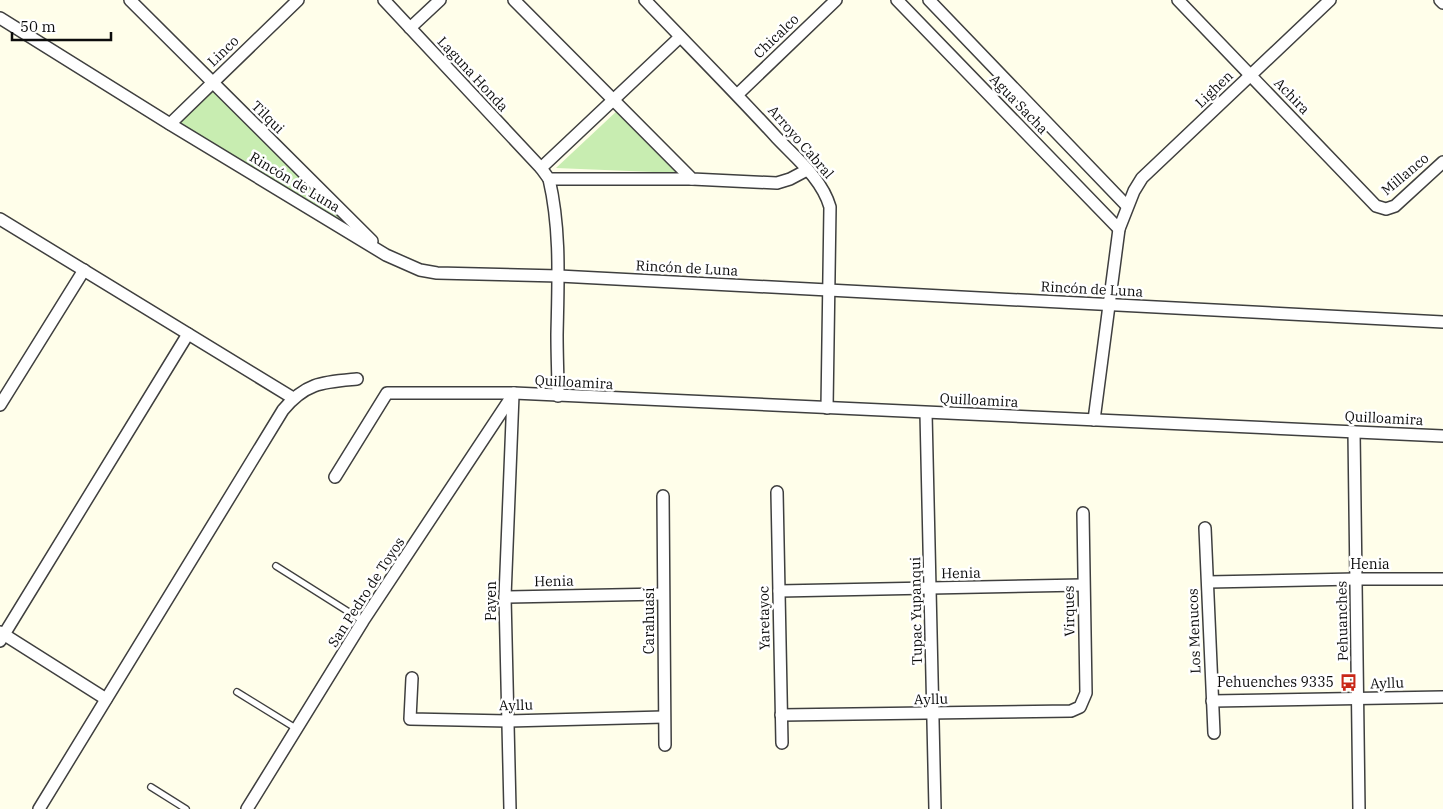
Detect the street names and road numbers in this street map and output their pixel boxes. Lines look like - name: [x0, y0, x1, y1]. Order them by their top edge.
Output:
- street label: Chicalco: [750, 10, 803, 62]
- street label: Linco: [204, 32, 243, 70]
- street label: Laguna Honda: [434, 33, 513, 116]
- street label: Lighen: [1191, 67, 1237, 111]
- street label: Agua Sacha: [986, 70, 1052, 138]
- street label: Achira: [1270, 74, 1314, 118]
- street label: Tilqui: [248, 97, 288, 137]
- street label: Arroyo Cabral: [764, 102, 838, 182]
- street label: Rincón de Luna: [246, 148, 344, 216]
- street label: Millanco: [1378, 149, 1433, 199]
- street label: Rincón de Luna: [635, 256, 739, 280]
- street label: Rincón de Luna: [1040, 277, 1144, 301]
- street label: Quilloamira: [534, 371, 614, 393]
- street label: Quilloamira: [939, 389, 1019, 411]
- street label: Quilloamira: [1344, 407, 1424, 429]
- street label: San Pedro de Toyos: [324, 533, 408, 650]
- street label: Henia: [1350, 555, 1390, 573]
- street label: Tupac Yupanqui: [906, 557, 926, 665]
- street label: Henia: [941, 564, 981, 582]
- street label: Henia: [534, 572, 574, 590]
- street label: Payen: [482, 581, 500, 621]
- street label: Pehuanches: [1332, 581, 1352, 661]
- street label: Virques: [1060, 585, 1078, 637]
- street label: Yaretayoc: [754, 586, 774, 650]
- street label: Carahuasi: [640, 588, 658, 654]
- street label: Los Menucos: [1184, 588, 1204, 674]
- street label: Ayllu: [1370, 673, 1405, 693]
- street label: Ayllu: [914, 690, 948, 708]
- street label: Ayllu: [499, 696, 533, 714]

